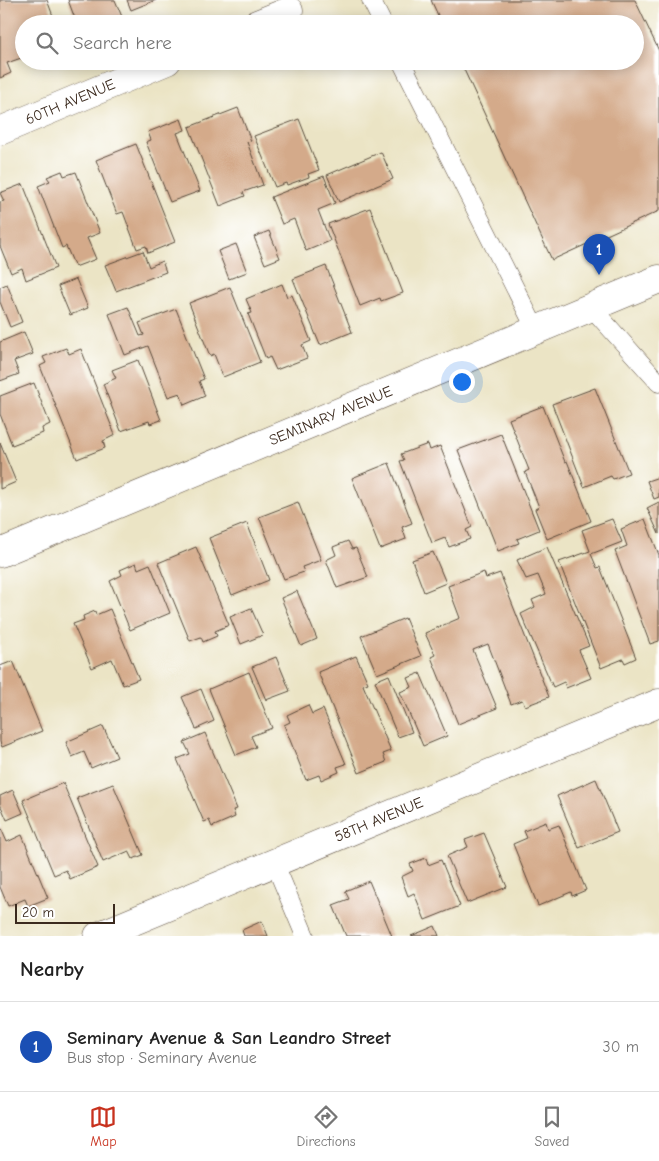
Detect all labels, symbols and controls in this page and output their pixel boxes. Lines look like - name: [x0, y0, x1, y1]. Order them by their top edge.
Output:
- search box: [15, 15, 644, 70]
- icon: search: [33, 29, 61, 57]
- text: Search here: [73, 32, 172, 54]
- street label: 60TH AVENUE: [23, 75, 118, 128]
- pin: 1: [583, 234, 615, 275]
- your location: [449, 369, 475, 395]
- street label: SEMINARY AVENUE: [266, 382, 395, 449]
- street label: 58TH AVENUE: [332, 793, 426, 846]
- scale bar: [15, 901, 115, 924]
- text: 20 m: [22, 904, 54, 921]
- text: Nearby: [20, 957, 84, 981]
- text: Seminary Avenue & San Leandro Street: [67, 1027, 391, 1049]
- text: 1: [33, 1038, 39, 1056]
- text: 30 m: [603, 1038, 639, 1056]
- text: Bus stop · Seminary Avenue: [67, 1049, 257, 1067]
- tab: Map: [89, 1103, 117, 1150]
- tab: Directions: [296, 1103, 356, 1150]
- tab: Saved: [535, 1103, 570, 1150]

